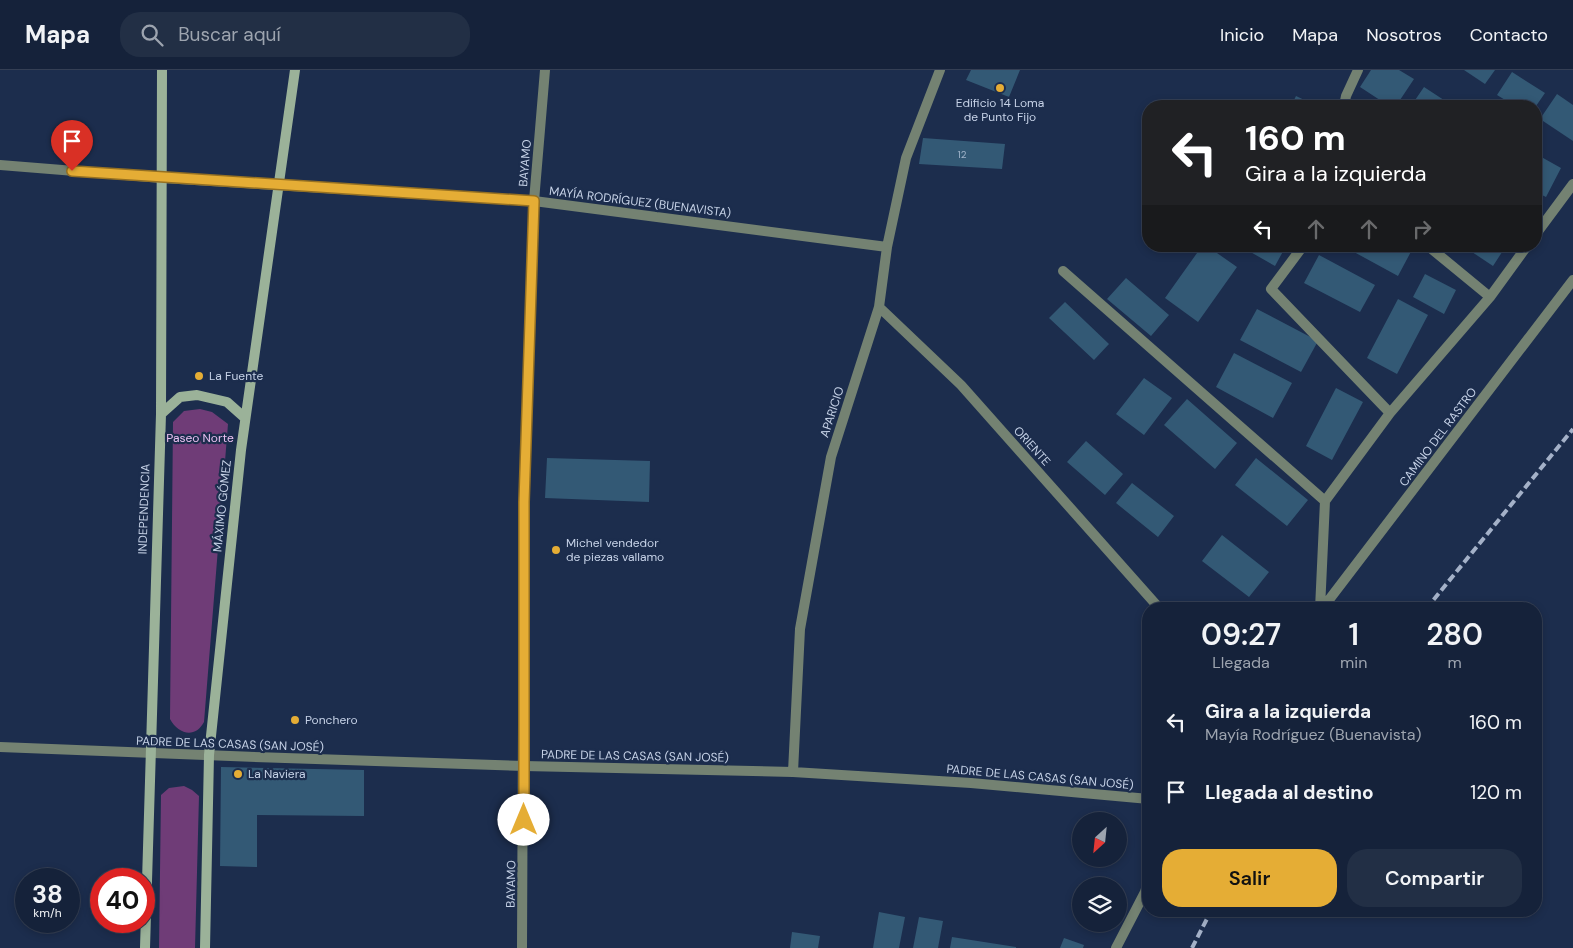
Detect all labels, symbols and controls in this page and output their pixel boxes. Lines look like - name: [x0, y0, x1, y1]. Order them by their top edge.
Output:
- search box: [120, 12, 470, 57]
- text: Mapa: [25, 19, 90, 50]
- icon: search: [138, 21, 166, 49]
- text: Buscar aquí: [178, 22, 281, 47]
- text: Inicio: [1220, 23, 1264, 47]
- text: Mapa: [1292, 23, 1338, 47]
- text: Nosotros: [1366, 23, 1442, 47]
- text: Contacto: [1470, 23, 1548, 47]
- marker: Edificio 14 Loma de Punto Fijo: [994, 82, 1006, 94]
- place label: Edificio 14 Loma de Punto Fijo: [956, 95, 1044, 125]
- text: 160 m: [1245, 115, 1346, 161]
- pin: [51, 120, 93, 171]
- icon: left: [1162, 120, 1227, 185]
- icon: arrive: [58, 127, 86, 155]
- street label: BAYAMO: [515, 139, 535, 187]
- house number: 12: [958, 148, 967, 161]
- text: Gira a la izquierda: [1245, 159, 1426, 188]
- street label: MAYÍA RODRÍGUEZ (BUENAVISTA): [548, 183, 732, 221]
- icon: left: [1249, 215, 1277, 243]
- icon: ahead: [1302, 215, 1330, 243]
- icon: ahead: [1355, 215, 1383, 243]
- icon: right: [1408, 215, 1436, 243]
- place label: La Fuente: [209, 368, 264, 384]
- marker: La Fuente: [193, 370, 205, 382]
- street label: CAMINO DEL RASTRO: [1396, 384, 1480, 490]
- street label: APARICIO: [816, 385, 848, 439]
- street label: ORIENTE: [1010, 423, 1054, 469]
- park label: Paseo Norte: [166, 430, 234, 446]
- street label: MÁXIMO GÓMEZ: [209, 459, 235, 553]
- street label: INDEPENDENCIA: [134, 463, 154, 555]
- place label: Michel vendedor de piezas vallamo: [566, 535, 664, 565]
- marker: Michel vendedor de piezas vallamo: [550, 544, 562, 556]
- text: 09:27: [1201, 615, 1281, 654]
- text: 1: [1349, 615, 1359, 654]
- text: 280: [1426, 615, 1483, 654]
- text: Llegada: [1212, 652, 1270, 673]
- text: min: [1340, 652, 1367, 673]
- text: m: [1448, 652, 1462, 673]
- text: Gira a la izquierda: [1205, 699, 1371, 724]
- icon: left: [1162, 708, 1190, 736]
- text: 160 m: [1469, 710, 1522, 735]
- place label: Ponchero: [305, 712, 358, 728]
- marker: Ponchero: [289, 714, 301, 726]
- text: Mayía Rodríguez (Buenavista): [1205, 724, 1422, 745]
- street label: PADRE DE LAS CASAS (SAN JOSÉ): [136, 733, 324, 755]
- street label: PADRE DE LAS CASAS (SAN JOSÉ): [541, 746, 729, 766]
- street label: PADRE DE LAS CASAS (SAN JOSÉ): [946, 761, 1134, 793]
- place label: La Naviera: [248, 766, 306, 782]
- marker: La Naviera: [232, 768, 244, 780]
- icon: arrive: [1162, 778, 1190, 806]
- text: Llegada al destino: [1205, 780, 1374, 805]
- text: 120 m: [1470, 780, 1522, 805]
- position arrow: [497, 793, 549, 845]
- north arrow: [1072, 812, 1128, 868]
- map controls: [1072, 812, 1127, 932]
- button: Salir: [1162, 849, 1337, 907]
- button: Compartir: [1347, 849, 1522, 907]
- street label: BAYAMO: [503, 860, 519, 908]
- speed limit sign: 40: [90, 868, 155, 933]
- button: layers: [1072, 877, 1127, 932]
- text: 38: [32, 878, 63, 911]
- text: km/h: [33, 905, 62, 921]

